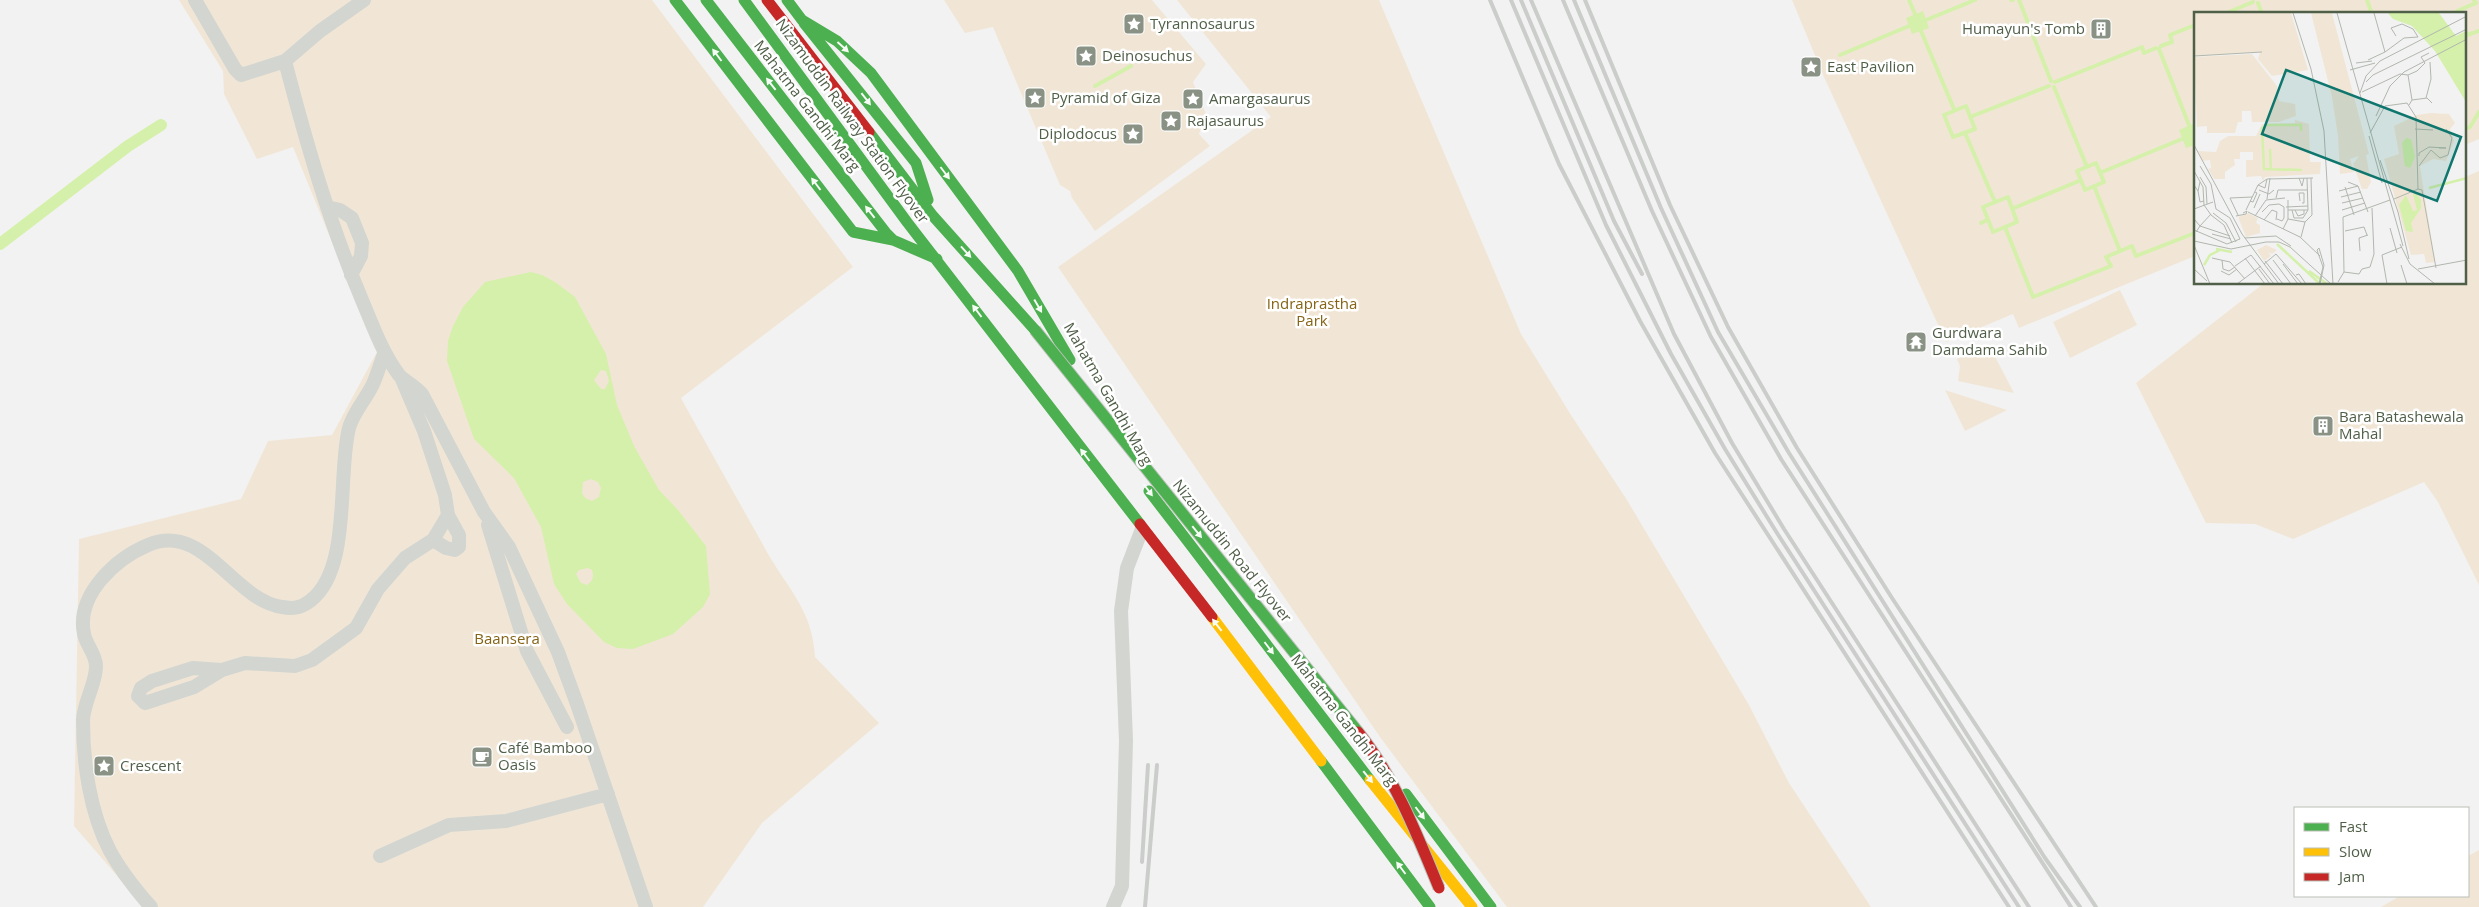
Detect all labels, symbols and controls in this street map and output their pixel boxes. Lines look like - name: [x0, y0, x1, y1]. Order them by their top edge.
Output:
- place icon: Tyrannosaurus: [1122, 12, 1146, 36]
- inset map: [2194, 12, 2466, 285]
- place label: Tyrannosaurus: [1150, 13, 1255, 33]
- street label: Nizamuddin Railway Station Flyover: [772, 14, 934, 227]
- building icon: Humayun's Tomb: [2089, 17, 2113, 41]
- place label: Humayun's Tomb: [1962, 18, 2085, 38]
- street label: Mahatma Gandhi Marg: [750, 36, 865, 175]
- one-way arrow: [836, 41, 848, 53]
- place icon: Deinosuchus: [1074, 44, 1098, 68]
- place label: Deinosuchus: [1102, 45, 1192, 65]
- one-way arrow: [712, 48, 722, 62]
- place icon: East Pavilion: [1799, 55, 1823, 79]
- place label: East Pavilion: [1827, 56, 1915, 76]
- one-way arrow: [765, 78, 776, 91]
- place icon: Pyramid of Giza: [1023, 86, 1047, 110]
- place label: Pyramid of Giza: [1051, 87, 1161, 107]
- place icon: Amargasaurus: [1181, 87, 1205, 111]
- place label: Amargasaurus: [1209, 88, 1310, 108]
- one-way arrow: [861, 92, 871, 106]
- place icon: Rajasaurus: [1159, 109, 1183, 133]
- place label: Rajasaurus: [1187, 110, 1264, 130]
- place icon: Diplodocus: [1121, 122, 1145, 146]
- place label: Diplodocus: [1039, 123, 1117, 143]
- one-way arrow: [940, 166, 951, 179]
- one-way arrow: [811, 177, 821, 191]
- one-way arrow: [865, 206, 876, 219]
- one-way arrow: [960, 246, 972, 258]
- park label: Indraprastha Park: [1267, 293, 1357, 330]
- one-way arrow: [1034, 299, 1043, 312]
- one-way arrow: [971, 305, 982, 318]
- street label: Mahatma Gandhi Marg: [1060, 319, 1158, 468]
- place label: Gurdwara Damdama Sahib: [1932, 322, 2047, 359]
- temple icon: Gurdwara Damdama Sahib: [1904, 330, 1928, 354]
- place label: Bara Batashewala Mahal: [2339, 406, 2464, 443]
- building icon: Bara Batashewala Mahal: [2311, 414, 2335, 438]
- one-way arrow: [1080, 449, 1091, 462]
- street label: Nizamuddin Road Flyover: [1169, 475, 1297, 626]
- one-way arrow: [1143, 483, 1154, 496]
- one-way arrow: [1192, 525, 1203, 538]
- one-way arrow: [1211, 619, 1222, 632]
- park label: Baansera: [474, 628, 540, 648]
- one-way arrow: [1263, 641, 1274, 654]
- street label: Mahatma Gandhi Marg: [1287, 650, 1402, 789]
- place label: Café Bamboo Oasis: [498, 737, 592, 774]
- cafe icon: Café Bamboo Oasis: [470, 745, 494, 769]
- place icon: Crescent: [92, 754, 116, 778]
- place label: Crescent: [120, 755, 181, 775]
- one-way arrow: [1362, 770, 1373, 783]
- one-way arrow: [1415, 806, 1425, 820]
- legend: [2294, 807, 2469, 897]
- text: Fast: [2339, 816, 2368, 836]
- text: Slow: [2339, 841, 2372, 861]
- one-way arrow: [1396, 861, 1406, 875]
- text: Jam: [2337, 866, 2365, 886]

